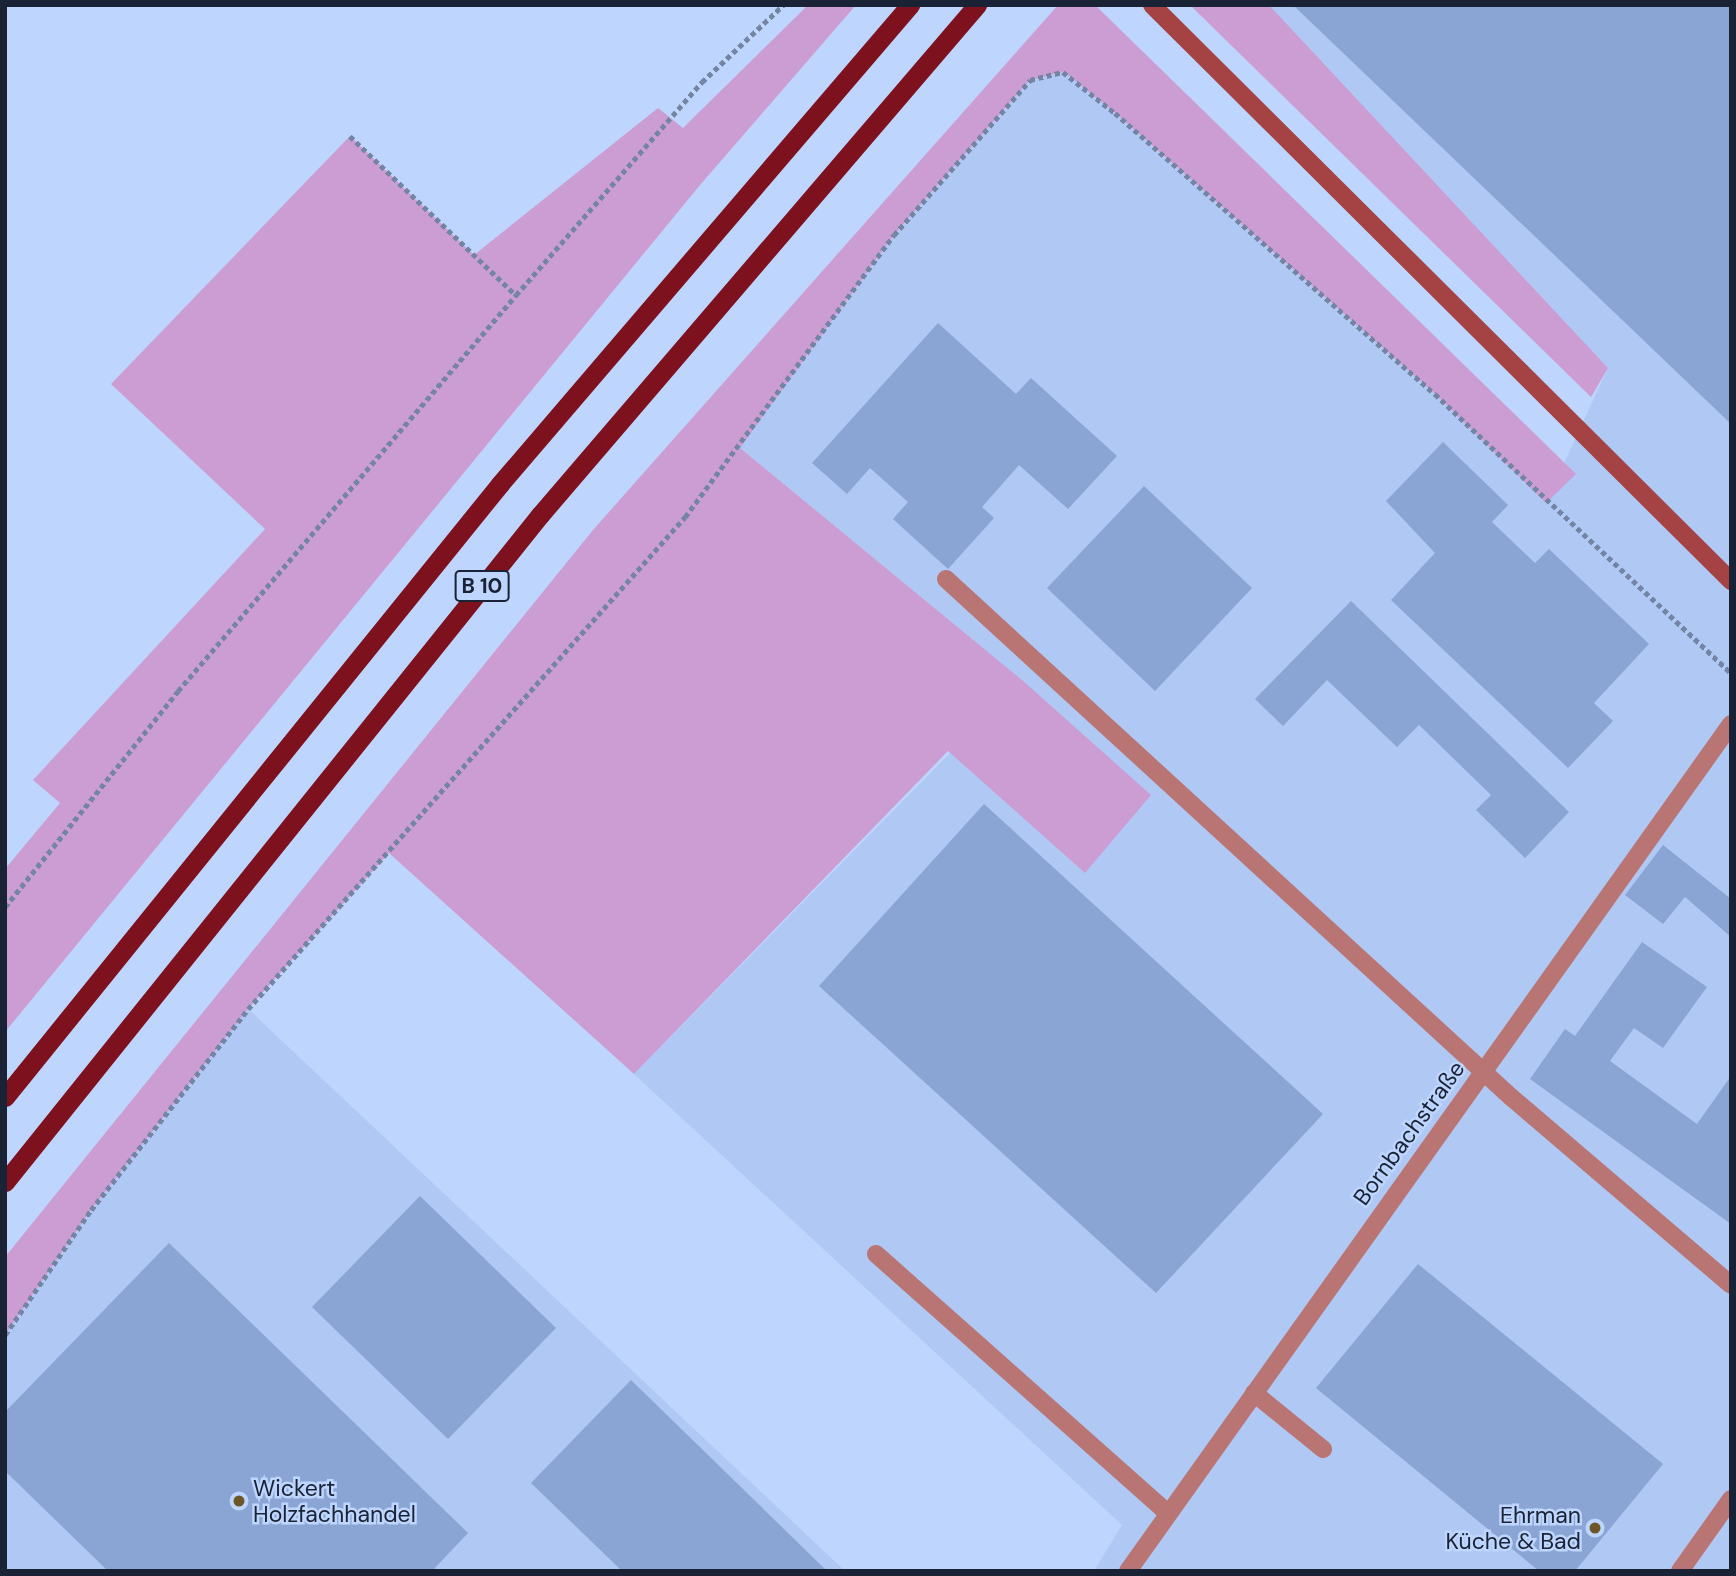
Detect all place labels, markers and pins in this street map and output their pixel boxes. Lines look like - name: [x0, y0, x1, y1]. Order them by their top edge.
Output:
- place label: Wickert Holzfachhandel: [253, 1474, 416, 1528]
- marker: Wickert Holzfachhandel: [231, 1493, 247, 1509]
- place label: Ehrman Küche & Bad: [1445, 1501, 1581, 1555]
- marker: Ehrman Küche & Bad: [1587, 1520, 1603, 1536]

